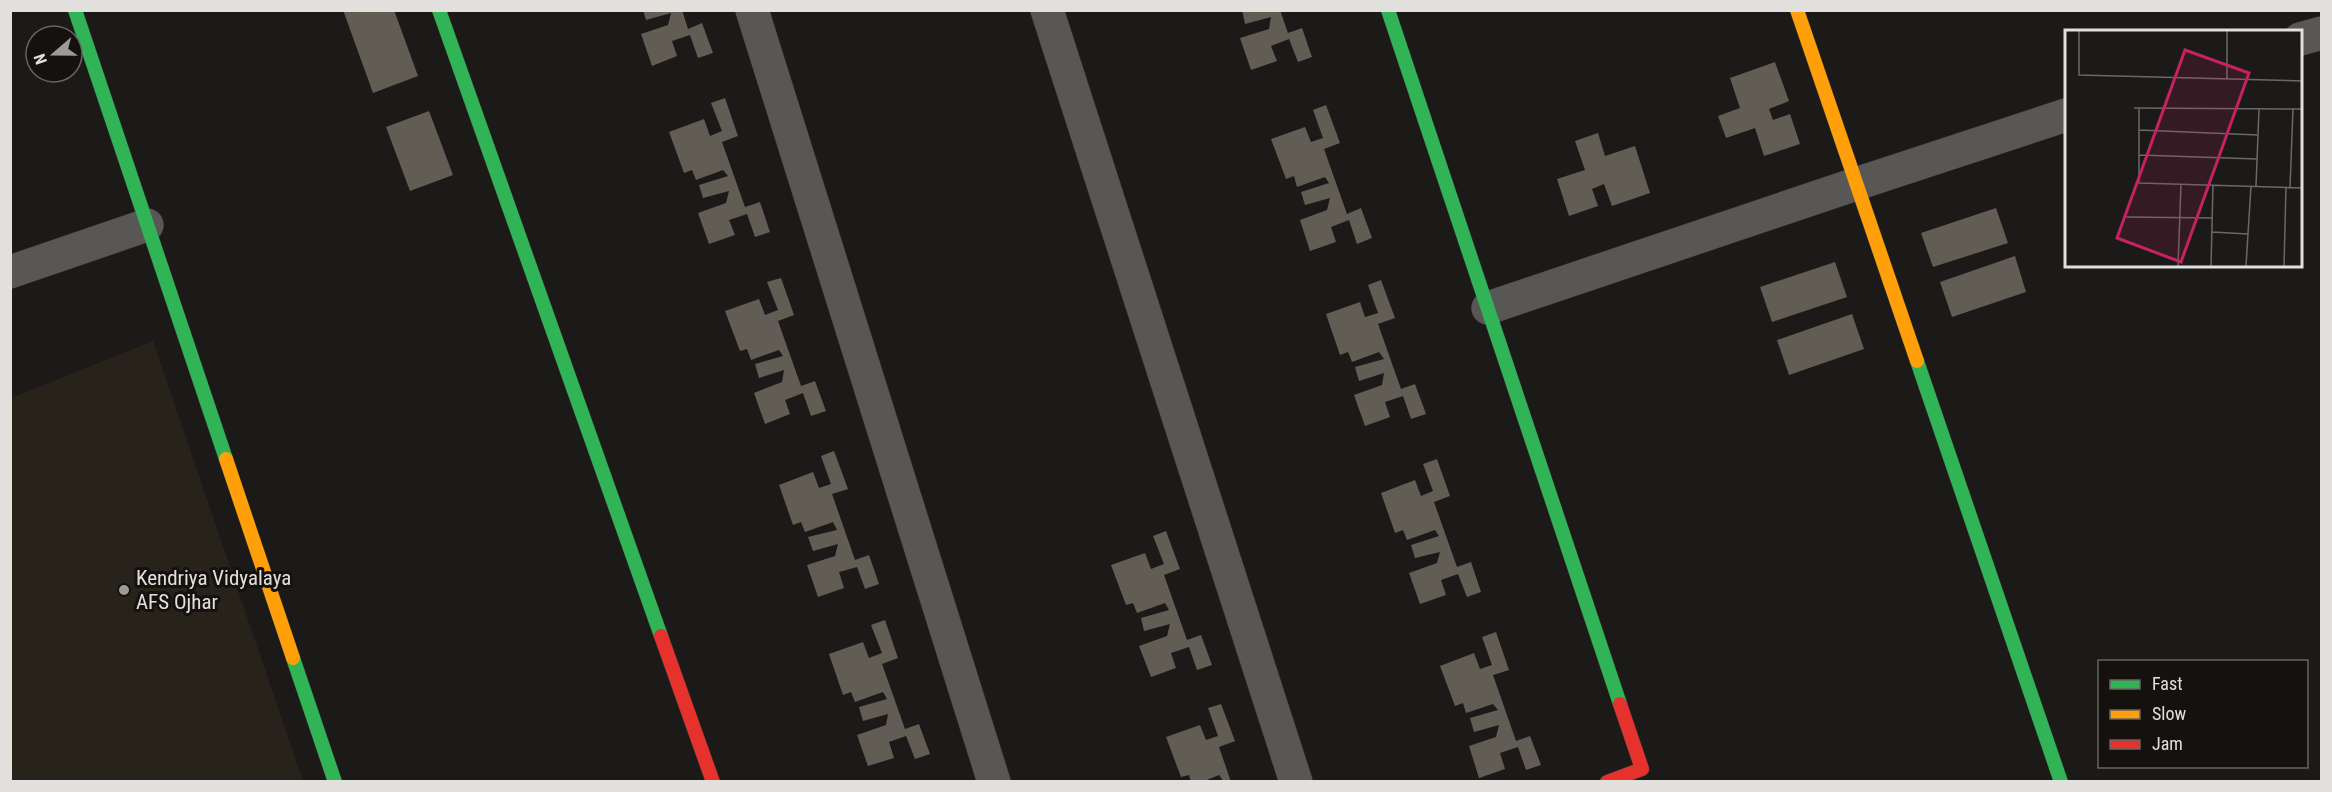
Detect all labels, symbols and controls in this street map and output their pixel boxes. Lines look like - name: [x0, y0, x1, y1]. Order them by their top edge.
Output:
- north arrow: [24, 24, 84, 84]
- inset map: [2065, 30, 2302, 267]
- text: N: [30, 51, 51, 67]
- place label: Kendriya Vidyalaya AFS Ojhar: [136, 566, 291, 614]
- marker: Kendriya Vidyalaya AFS Ojhar: [117, 583, 131, 597]
- legend: [2098, 660, 2308, 768]
- text: Fast: [2152, 673, 2183, 694]
- text: Slow: [2152, 703, 2187, 724]
- text: Jam: [2152, 733, 2183, 754]

